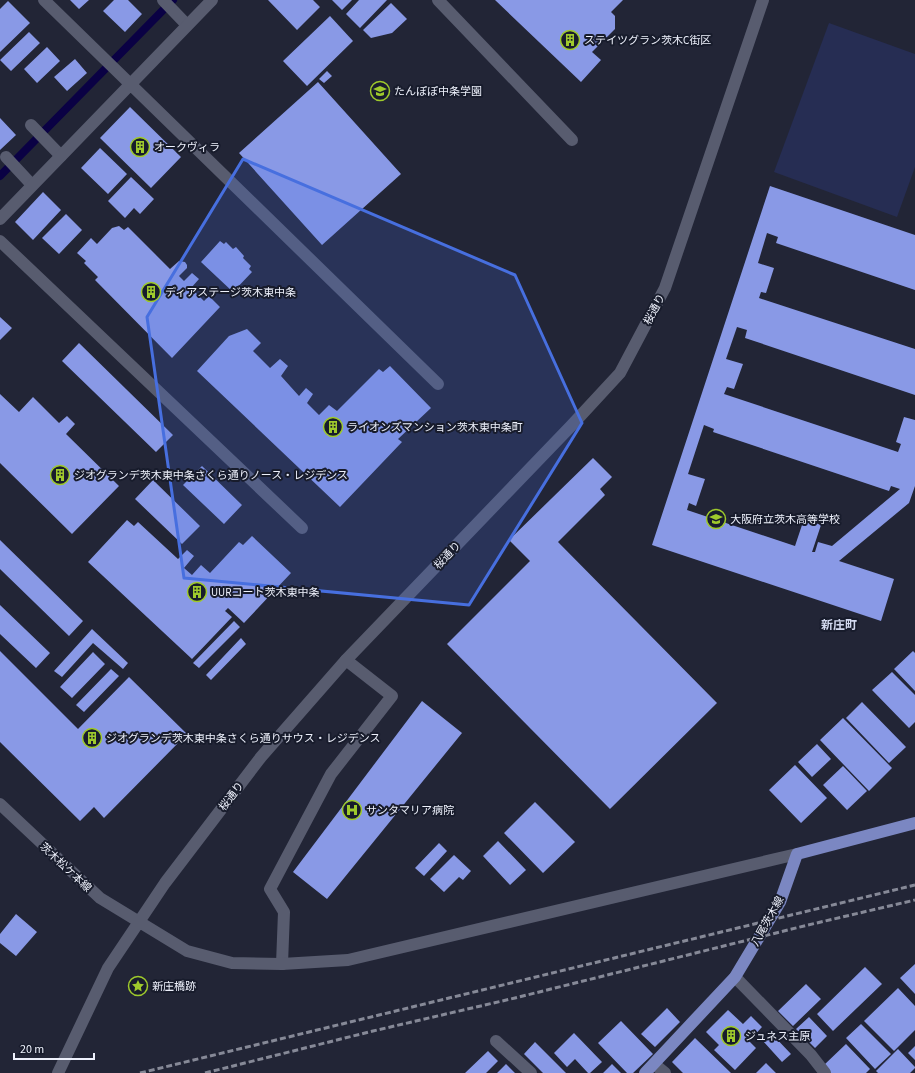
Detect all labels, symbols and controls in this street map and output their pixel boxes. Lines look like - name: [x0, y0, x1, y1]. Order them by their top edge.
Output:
- building icon: ステイツグラン茨木C街区: [559, 29, 581, 51]
- place label: ステイツグラン茨木C街区: [584, 33, 711, 48]
- school or university icon: たんぽぽ中条学園: [369, 80, 391, 102]
- place label: たんぽぽ中条学園: [394, 84, 482, 99]
- building icon: オークヴィラ: [129, 136, 151, 158]
- place label: オークヴィラ: [154, 140, 220, 155]
- building icon: ディアステージ茨木東中条: [140, 281, 162, 303]
- place label: ディアステージ茨木東中条: [165, 285, 296, 300]
- street label: 桜通り: [640, 291, 669, 327]
- building icon: ライオンズマンション茨木東中条町: [322, 416, 344, 438]
- place label: ライオンズマンション茨木東中条町: [347, 420, 523, 435]
- building icon: ジオグランデ茨木東中条さくら通りノース・レジデンス: [49, 464, 71, 486]
- place label: ジオグランデ茨木東中条さくら通りノース・レジデンス: [74, 468, 348, 483]
- school or university icon: 大阪府立茨木高等学校: [705, 508, 727, 530]
- place label: 大阪府立茨木高等学校: [730, 512, 840, 527]
- street label: 桜通り: [431, 538, 464, 572]
- building icon: UURコート茨木東中条: [186, 581, 208, 603]
- place label: UURコート茨木東中条: [211, 585, 319, 600]
- district label: 新庄町: [821, 617, 857, 634]
- building icon: ジオグランデ茨木東中条さくら通りサウス・レジデンス: [81, 727, 103, 749]
- place label: ジオグランデ茨木東中条さくら通りサウス・レジデンス: [106, 731, 381, 746]
- street label: 桜通り: [215, 779, 247, 814]
- hospital icon: サンタマリア病院: [341, 799, 363, 821]
- place label: サンタマリア病院: [366, 803, 454, 818]
- street label: 茨木松ケ本線: [36, 839, 95, 895]
- street label: 八尾茨木線: [748, 894, 787, 949]
- place icon: 新庄橋跡: [127, 975, 149, 997]
- place label: 新庄橋跡: [152, 979, 196, 994]
- building icon: ジュネス主原: [720, 1025, 742, 1047]
- place label: ジュネス主原: [745, 1029, 810, 1044]
- scale bar: [14, 1035, 94, 1061]
- text: 20 m: [20, 1041, 44, 1058]

